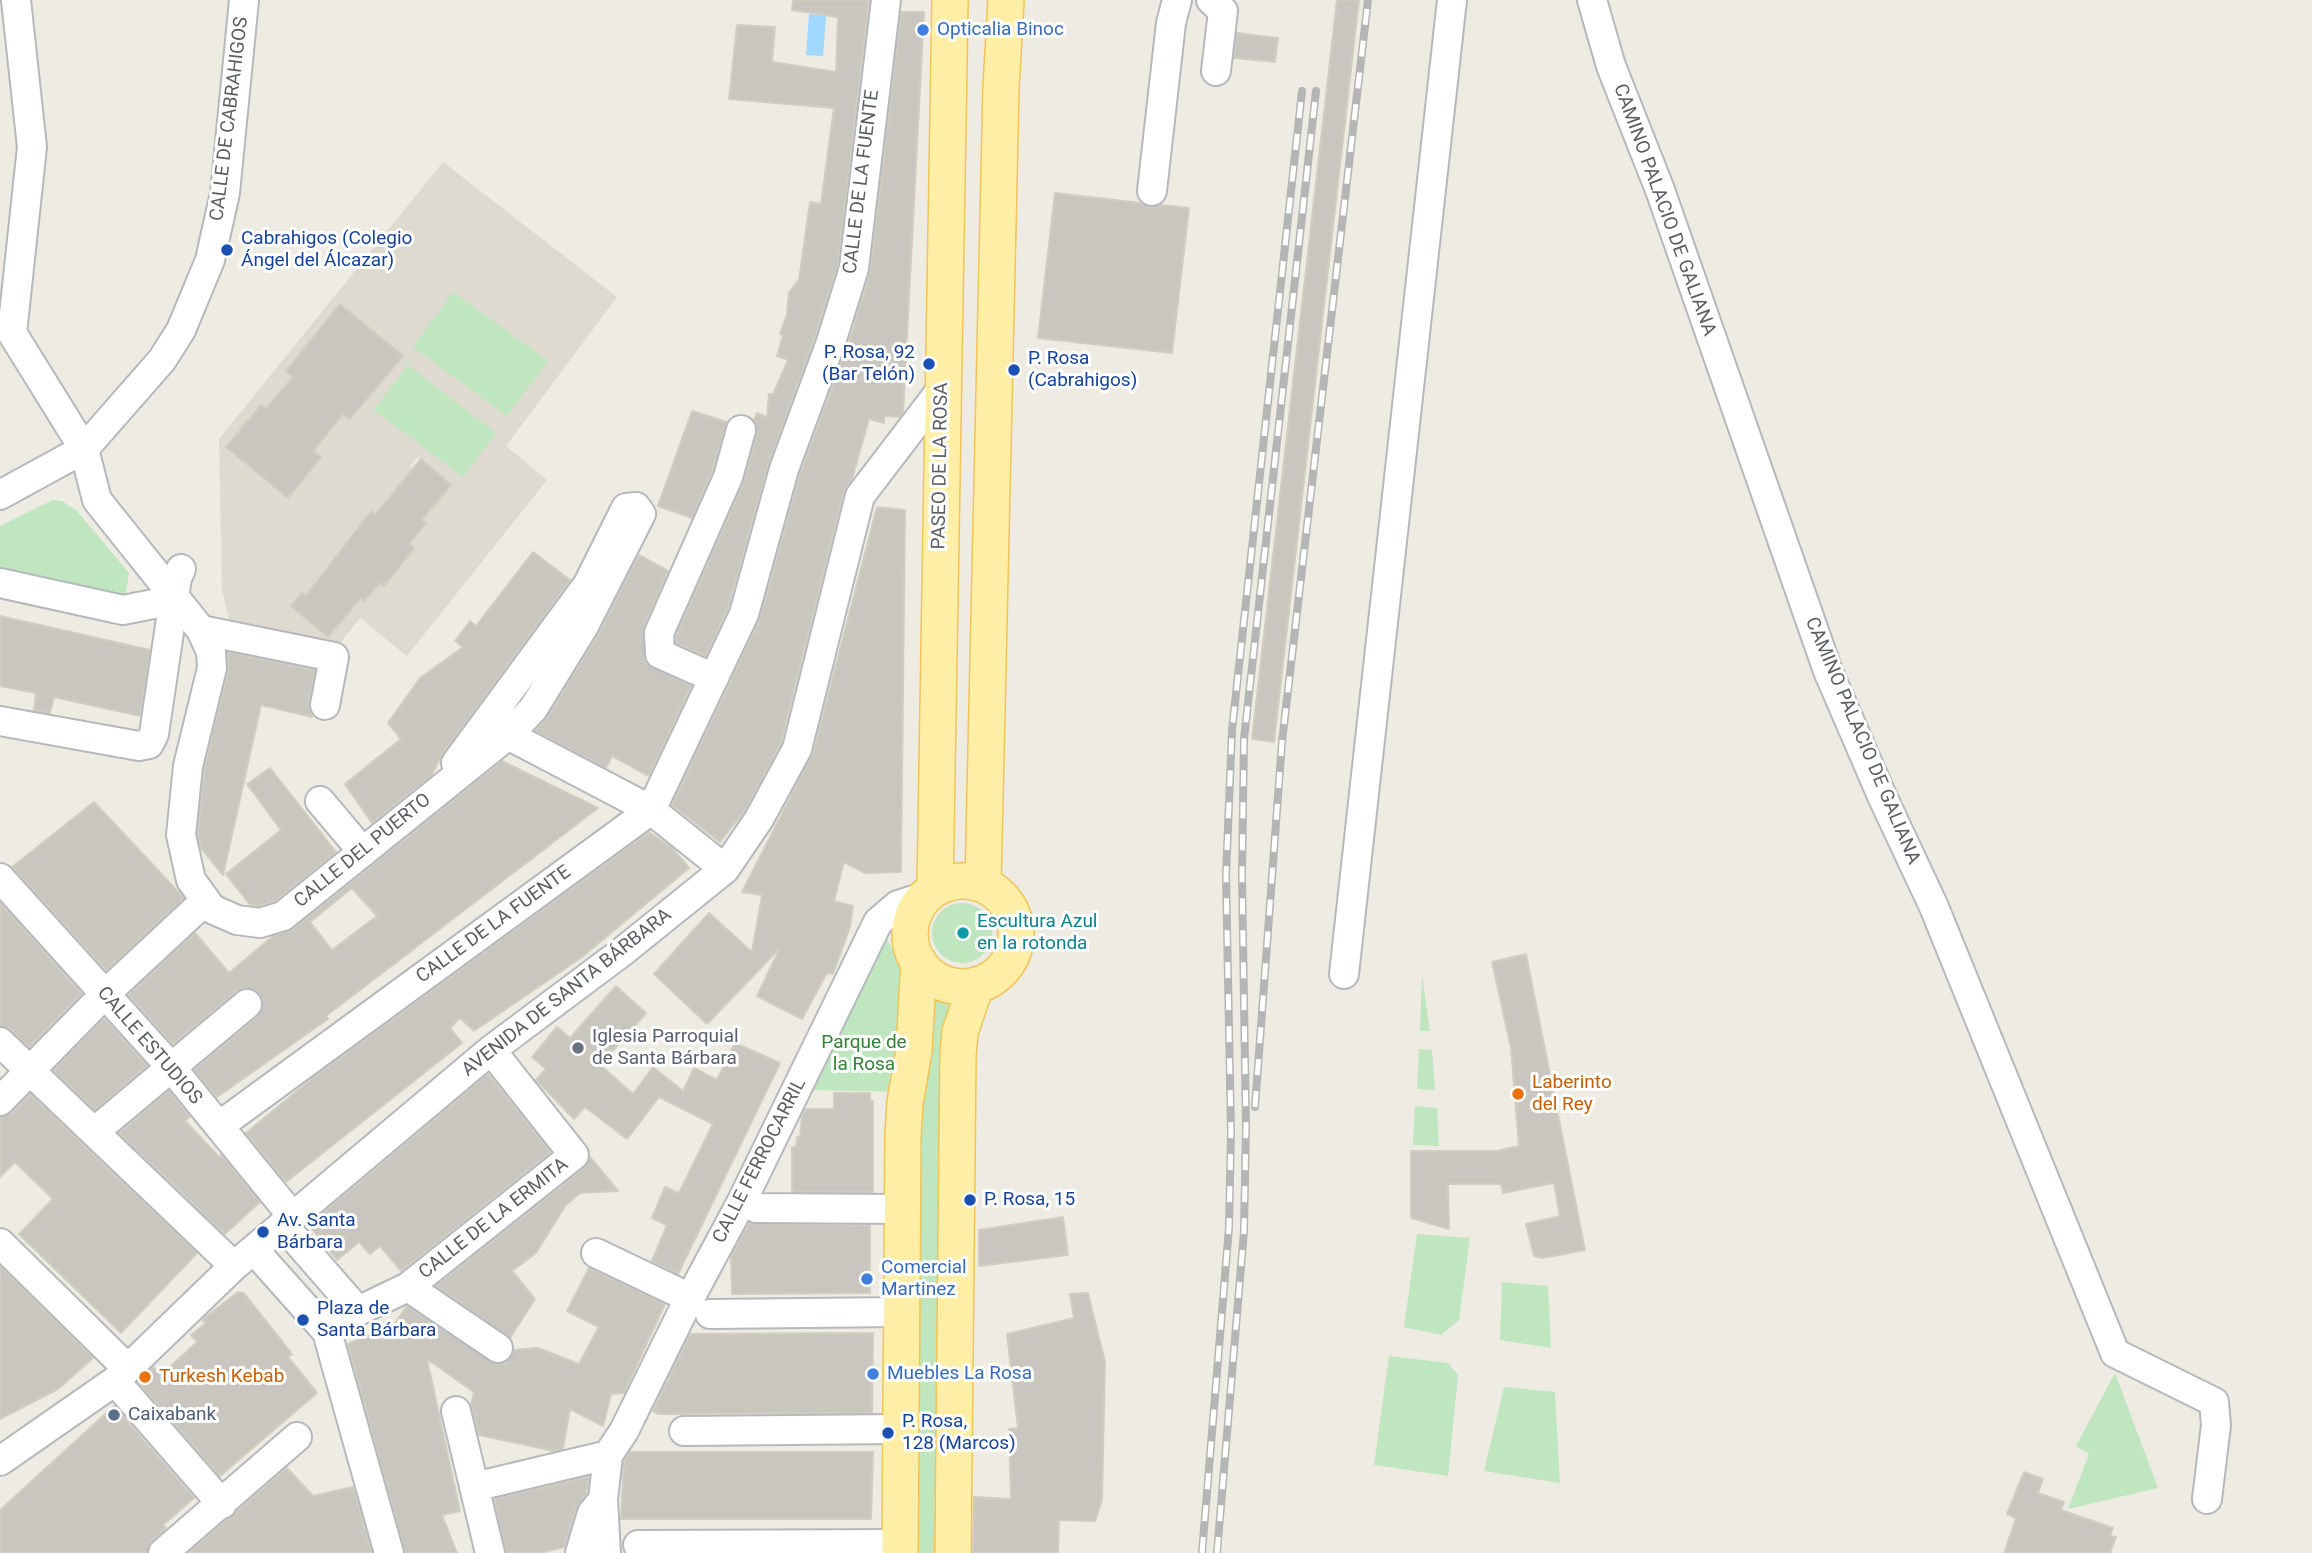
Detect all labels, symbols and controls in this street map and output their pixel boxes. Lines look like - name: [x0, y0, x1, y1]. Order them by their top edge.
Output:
- street label: CALLE DE CABRAHIGOS: [206, 16, 254, 222]
- place label: Opticalia Binoc: [937, 19, 1064, 41]
- marker: Opticalia Binoc: [915, 22, 931, 38]
- street label: CAMINO PALACIO DE GALIANA: [1608, 81, 1720, 339]
- street label: CALLE DE LA FUENTE: [839, 89, 885, 275]
- place label: Cabrahigos (Colegio Ángel del Álcazar): [241, 228, 412, 272]
- marker: Cabrahigos (Colegio Ángel del Álcazar): [219, 242, 235, 258]
- place label: P. Rosa, 92 (Bar Telón): [822, 342, 915, 386]
- place label: P. Rosa (Cabrahigos): [1028, 348, 1137, 392]
- marker: P. Rosa, 92 (Bar Telón): [921, 356, 937, 372]
- marker: P. Rosa (Cabrahigos): [1006, 362, 1022, 378]
- street label: PASEO DE LA ROSA: [928, 382, 954, 550]
- street label: CAMINO PALACIO DE GALIANA: [1799, 614, 1925, 868]
- street label: CALLE DEL PUERTO: [290, 789, 436, 913]
- street label: CALLE DE LA FUENTE: [412, 861, 576, 989]
- street label: AVENIDA DE SANTA BÁRBARA: [458, 904, 676, 1082]
- place label: Escultura Azul en la rotonda: [977, 911, 1097, 955]
- marker: Escultura Azul en la rotonda: [955, 925, 971, 941]
- street label: CALLE ESTUDIOS: [92, 982, 206, 1110]
- place label: Iglesia Parroquial de Santa Bárbara: [592, 1026, 739, 1070]
- park label: Parque de la Rosa: [821, 1032, 907, 1076]
- marker: Iglesia Parroquial de Santa Bárbara: [570, 1040, 586, 1056]
- place label: Laberinto del Rey: [1532, 1072, 1612, 1116]
- street label: CALLE FERROCARRIL: [709, 1075, 811, 1247]
- marker: Laberinto del Rey: [1510, 1086, 1526, 1102]
- street label: CALLE DE LA ERMITA: [415, 1154, 573, 1284]
- place label: P. Rosa, 15: [984, 1189, 1075, 1211]
- marker: P. Rosa, 15: [962, 1192, 978, 1208]
- place label: Av. Santa Bárbara: [277, 1210, 356, 1254]
- marker: Av. Santa Bárbara: [255, 1224, 271, 1240]
- place label: Comercial Martinez: [881, 1257, 967, 1301]
- marker: Comercial Martinez: [859, 1271, 875, 1287]
- place label: Plaza de Santa Bárbara: [317, 1298, 436, 1342]
- marker: Plaza de Santa Bárbara: [295, 1312, 311, 1328]
- place label: Muebles La Rosa: [887, 1363, 1032, 1385]
- place label: Turkesh Kebab: [159, 1366, 284, 1388]
- marker: Muebles La Rosa: [865, 1366, 881, 1382]
- marker: Turkesh Kebab: [137, 1369, 153, 1385]
- place label: Caixabank: [128, 1404, 216, 1426]
- marker: Caixabank: [106, 1407, 122, 1423]
- place label: P. Rosa, 128 (Marcos): [902, 1411, 1016, 1455]
- marker: P. Rosa, 128 (Marcos): [880, 1425, 896, 1441]

